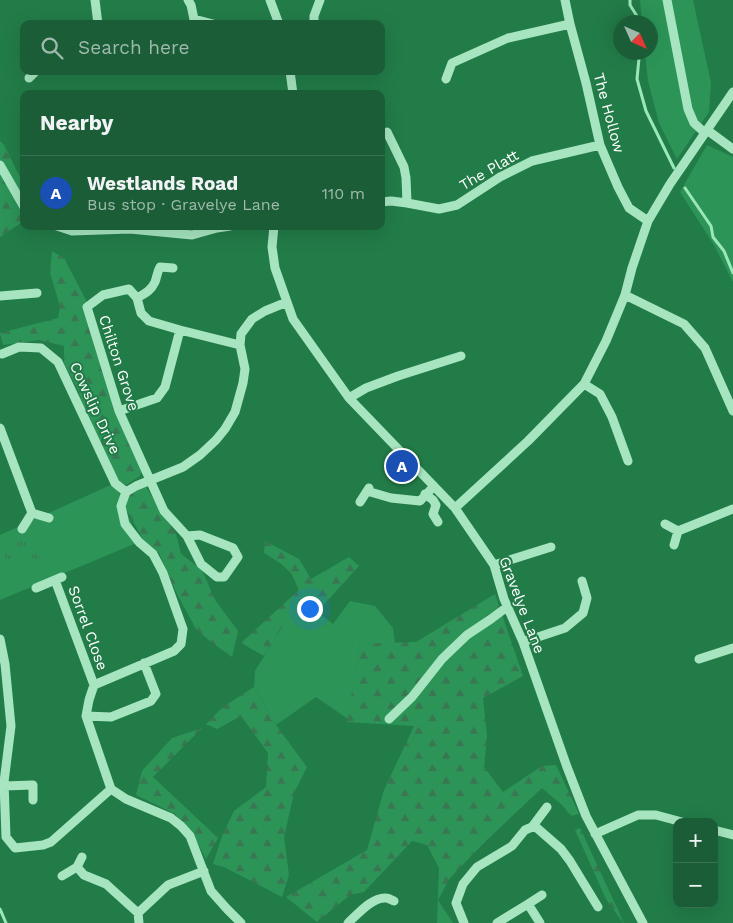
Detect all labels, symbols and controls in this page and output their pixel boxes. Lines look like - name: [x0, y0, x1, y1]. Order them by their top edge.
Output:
- north arrow: [613, 15, 658, 60]
- search box: [20, 20, 385, 75]
- icon: search: [38, 34, 66, 62]
- text: Search here: [78, 36, 189, 59]
- street label: The Hollow: [590, 71, 628, 155]
- text: Nearby: [40, 110, 113, 135]
- street label: The Platt: [456, 146, 522, 194]
- text: Westlands Road: [87, 172, 238, 195]
- text: A: [51, 184, 61, 203]
- text: 110 m: [322, 184, 365, 203]
- text: Bus stop · Gravelye Lane: [87, 195, 280, 214]
- street label: Chilton Grove: [95, 313, 143, 413]
- street label: Cowslip Drive: [66, 359, 124, 457]
- pin: A: [386, 447, 418, 485]
- street label: Gravelye Lane: [495, 554, 549, 656]
- street label: Sorrel Close: [64, 583, 112, 673]
- your location: [297, 596, 323, 622]
- map controls: [673, 818, 718, 908]
- button: +: [673, 818, 718, 863]
- button: −: [673, 863, 718, 908]

